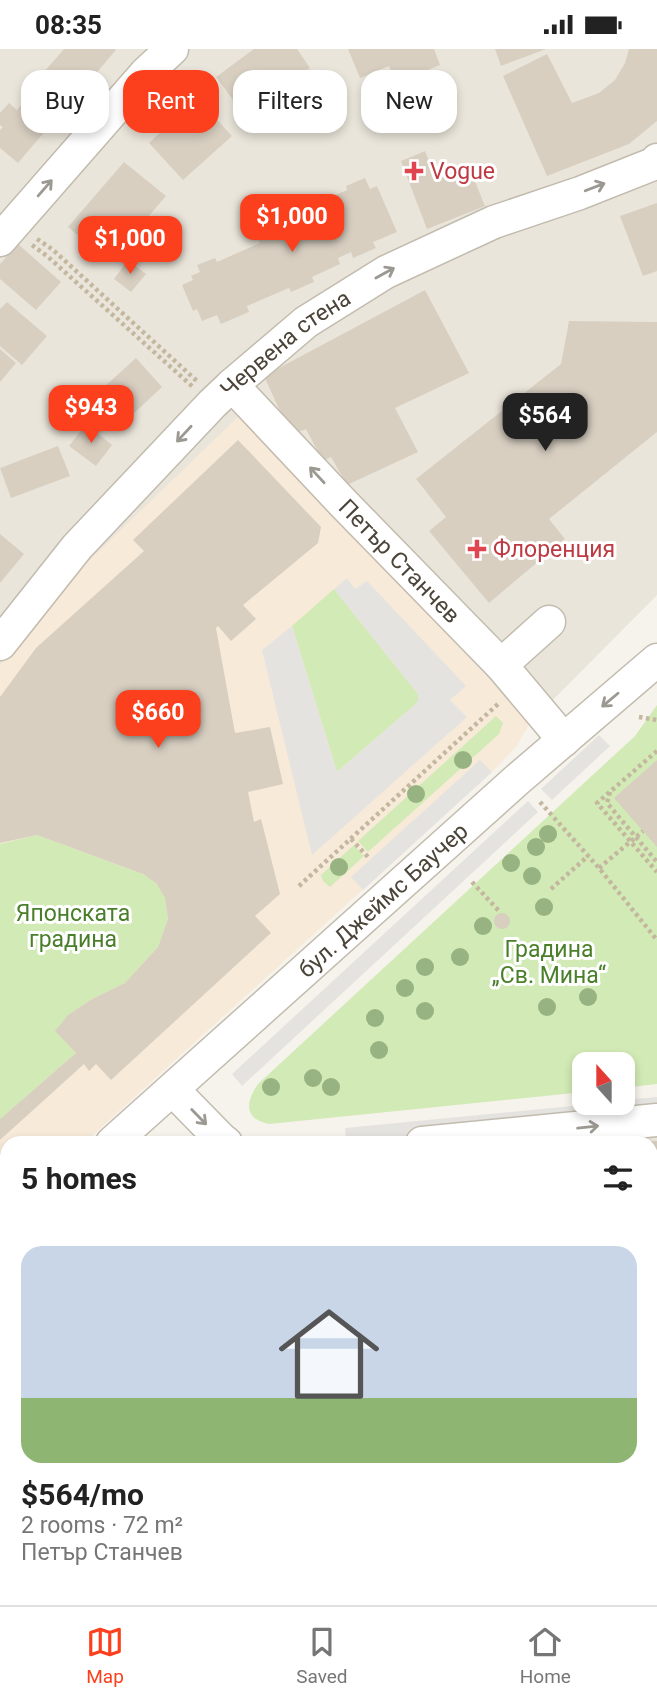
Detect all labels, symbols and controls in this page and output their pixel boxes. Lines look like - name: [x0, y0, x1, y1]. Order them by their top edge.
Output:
- text: 08:35: [35, 10, 102, 40]
- chip: Buy: [21, 70, 109, 133]
- chip: Rent: [123, 70, 219, 133]
- chip: Filters: [233, 70, 347, 133]
- chip: New: [361, 70, 457, 133]
- place label: Vogue: [430, 158, 495, 185]
- marker: Vogue: [404, 161, 424, 181]
- one-way arrow: [37, 179, 53, 197]
- one-way arrow: [584, 179, 606, 192]
- pin: $1,000: [235, 195, 349, 254]
- text: $1,000: [256, 203, 328, 230]
- pin: $1,000: [73, 217, 187, 276]
- text: $1,000: [94, 225, 166, 252]
- one-way arrow: [374, 266, 395, 279]
- street label: Червена стена: [215, 285, 356, 403]
- pin: $943: [50, 385, 132, 445]
- pin: $564: [504, 393, 586, 453]
- text: $943: [65, 394, 117, 421]
- text: $564: [519, 402, 571, 429]
- one-way arrow: [175, 425, 192, 442]
- one-way arrow: [308, 467, 325, 484]
- street label: Петър Станчев: [333, 494, 465, 629]
- place label: Флоренция: [493, 536, 615, 563]
- marker: Флоренция: [467, 539, 487, 559]
- pin: $660: [117, 691, 199, 750]
- one-way arrow: [602, 692, 620, 708]
- text: $660: [132, 699, 184, 726]
- street label: бул. Джеймс Баучер: [293, 817, 474, 983]
- park label: Японската градина: [16, 900, 130, 953]
- park label: Градина „Св. Мина“: [492, 936, 606, 989]
- north arrow: [572, 1052, 635, 1115]
- map controls: [572, 1052, 635, 1115]
- one-way arrow: [190, 1108, 207, 1125]
- one-way arrow: [576, 1120, 599, 1133]
- icon: filters: [599, 1159, 637, 1197]
- text: 5 homes: [21, 1161, 137, 1196]
- icon: home: [266, 1291, 392, 1417]
- text: $564/mo: [21, 1477, 144, 1512]
- text: 2 rooms · 72 m²: [21, 1512, 183, 1539]
- text: Петър Станчев: [21, 1539, 183, 1566]
- tab: Map: [86, 1623, 124, 1688]
- tab: Saved: [296, 1623, 348, 1688]
- tab: Home: [520, 1623, 571, 1688]

